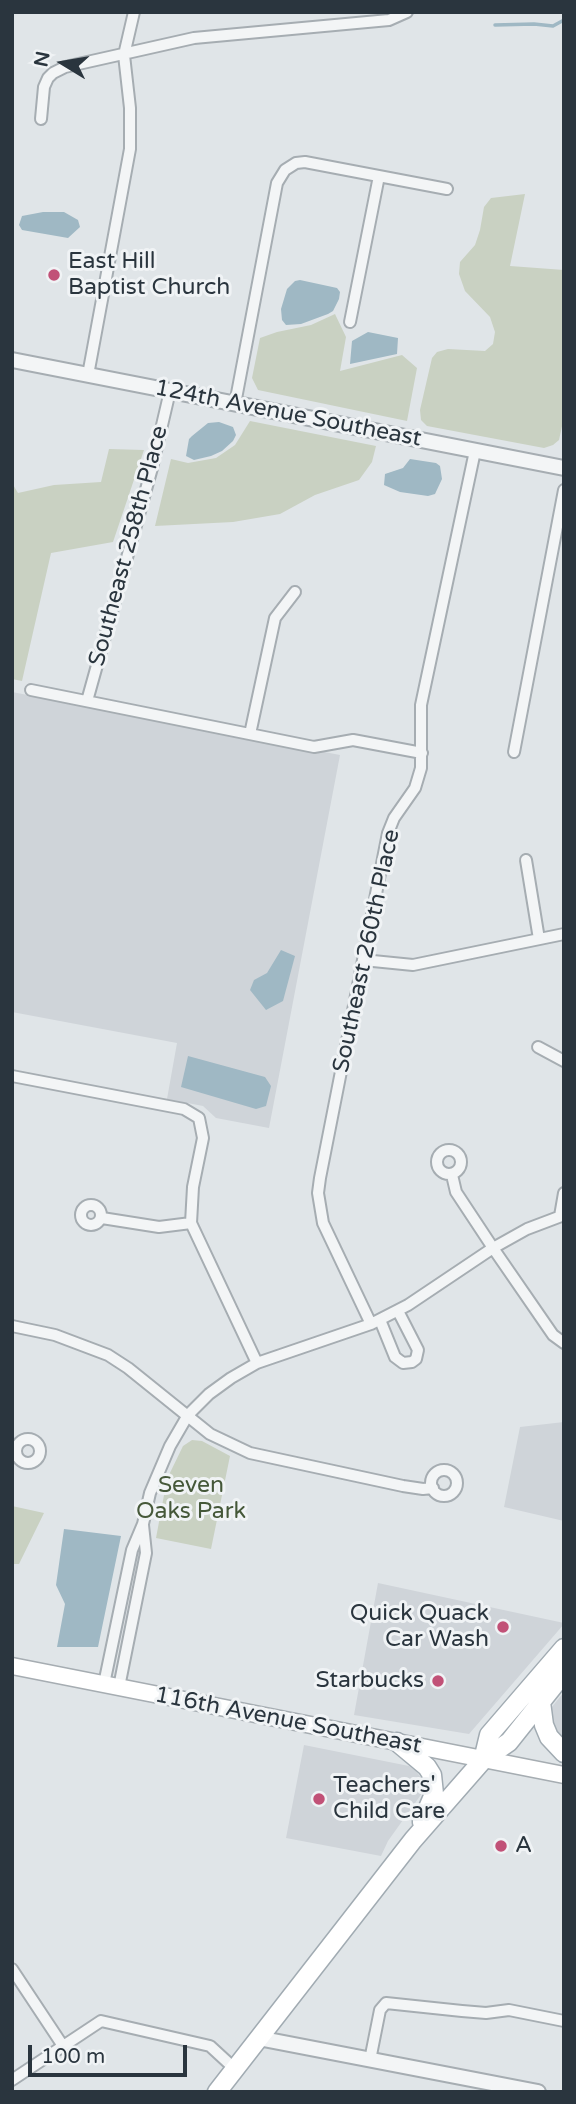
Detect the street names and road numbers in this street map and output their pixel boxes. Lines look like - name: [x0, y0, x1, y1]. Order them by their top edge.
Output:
- street label: 124th Avenue Southeast: [152, 375, 424, 453]
- street label: Southeast 258th Place: [84, 423, 174, 669]
- street label: Southeast 260th Place: [328, 827, 406, 1075]
- street label: 116th Avenue Southeast: [152, 1682, 424, 1760]

